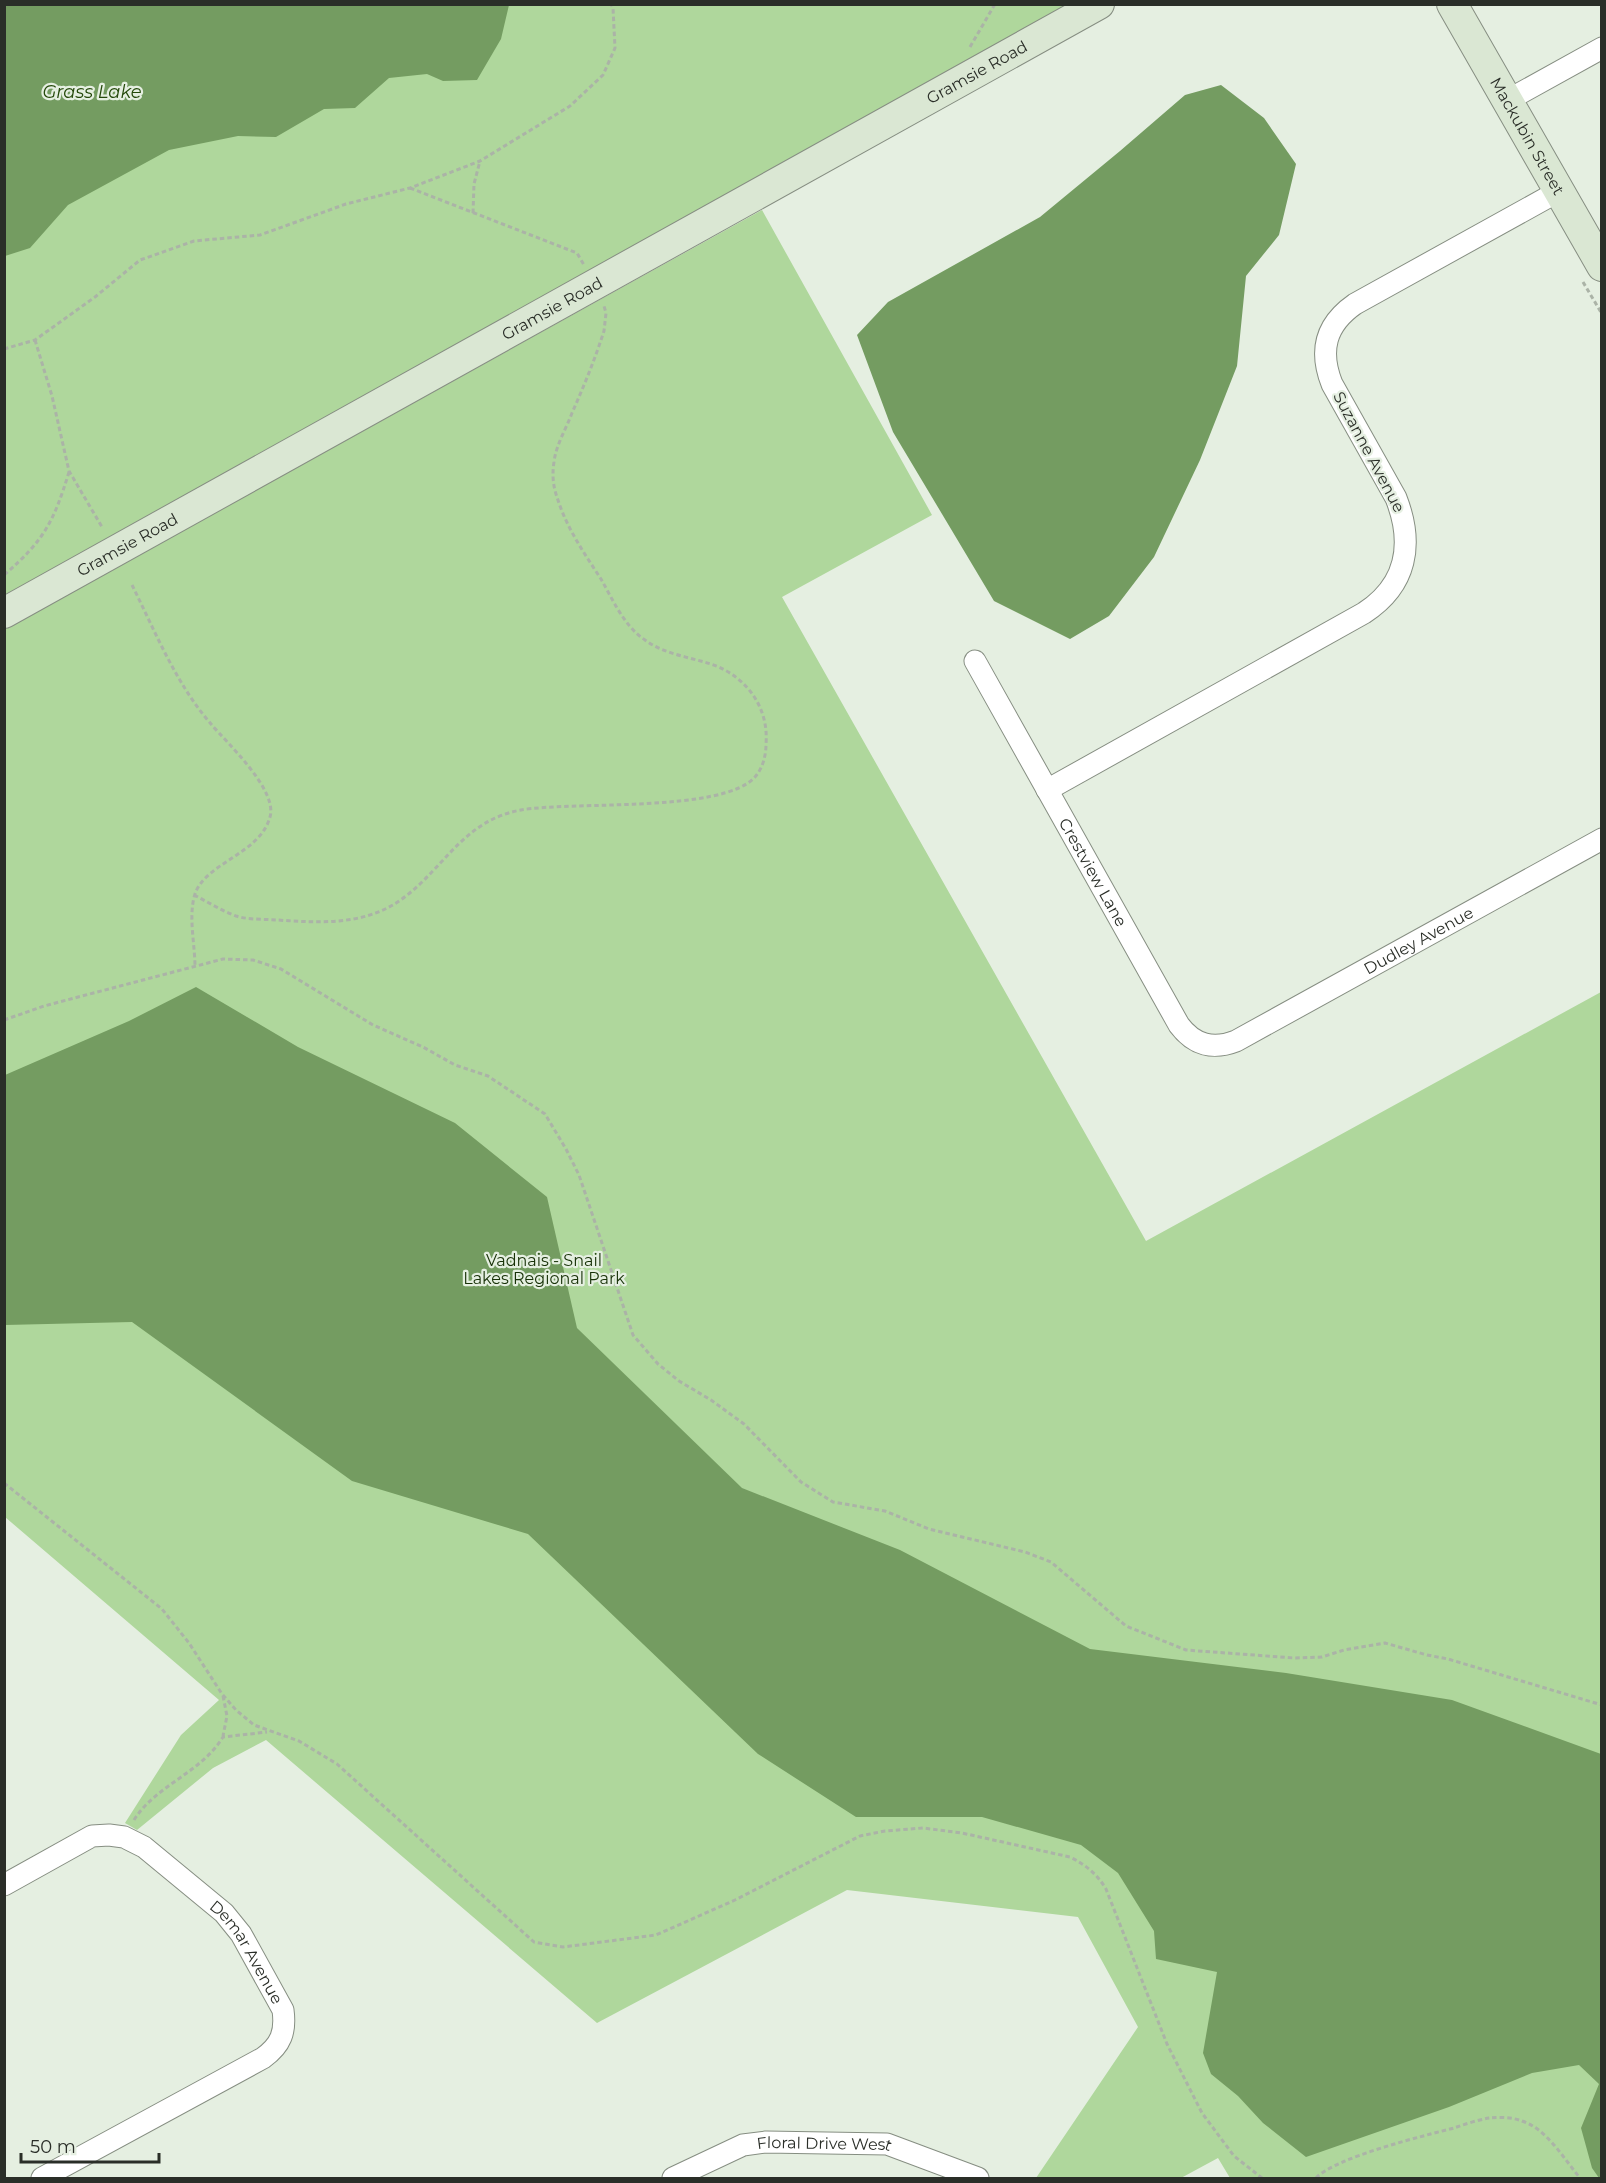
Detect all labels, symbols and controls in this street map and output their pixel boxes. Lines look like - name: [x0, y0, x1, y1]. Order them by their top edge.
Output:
- street label: Gramsie Road: [923, 36, 1030, 108]
- street label: Mackubin Street: [1486, 74, 1569, 199]
- water label: Grass Lake: [42, 81, 142, 103]
- street label: Gramsie Road: [498, 273, 606, 344]
- street label: Suzanne Avenue: [1329, 388, 1409, 516]
- street label: Gramsie Road: [73, 509, 181, 580]
- street label: Crestview Lane: [1055, 814, 1131, 930]
- street label: Dudley Avenue: [1360, 903, 1476, 978]
- park label: Vadnais - Snail Lakes Regional Park: [463, 1251, 625, 1288]
- street label: Demar Avenue: [206, 1896, 287, 2007]
- scale bar: [21, 2126, 159, 2164]
- street label: Floral Drive West: [756, 2132, 896, 2155]
- text: 50 m: [30, 2136, 76, 2158]

